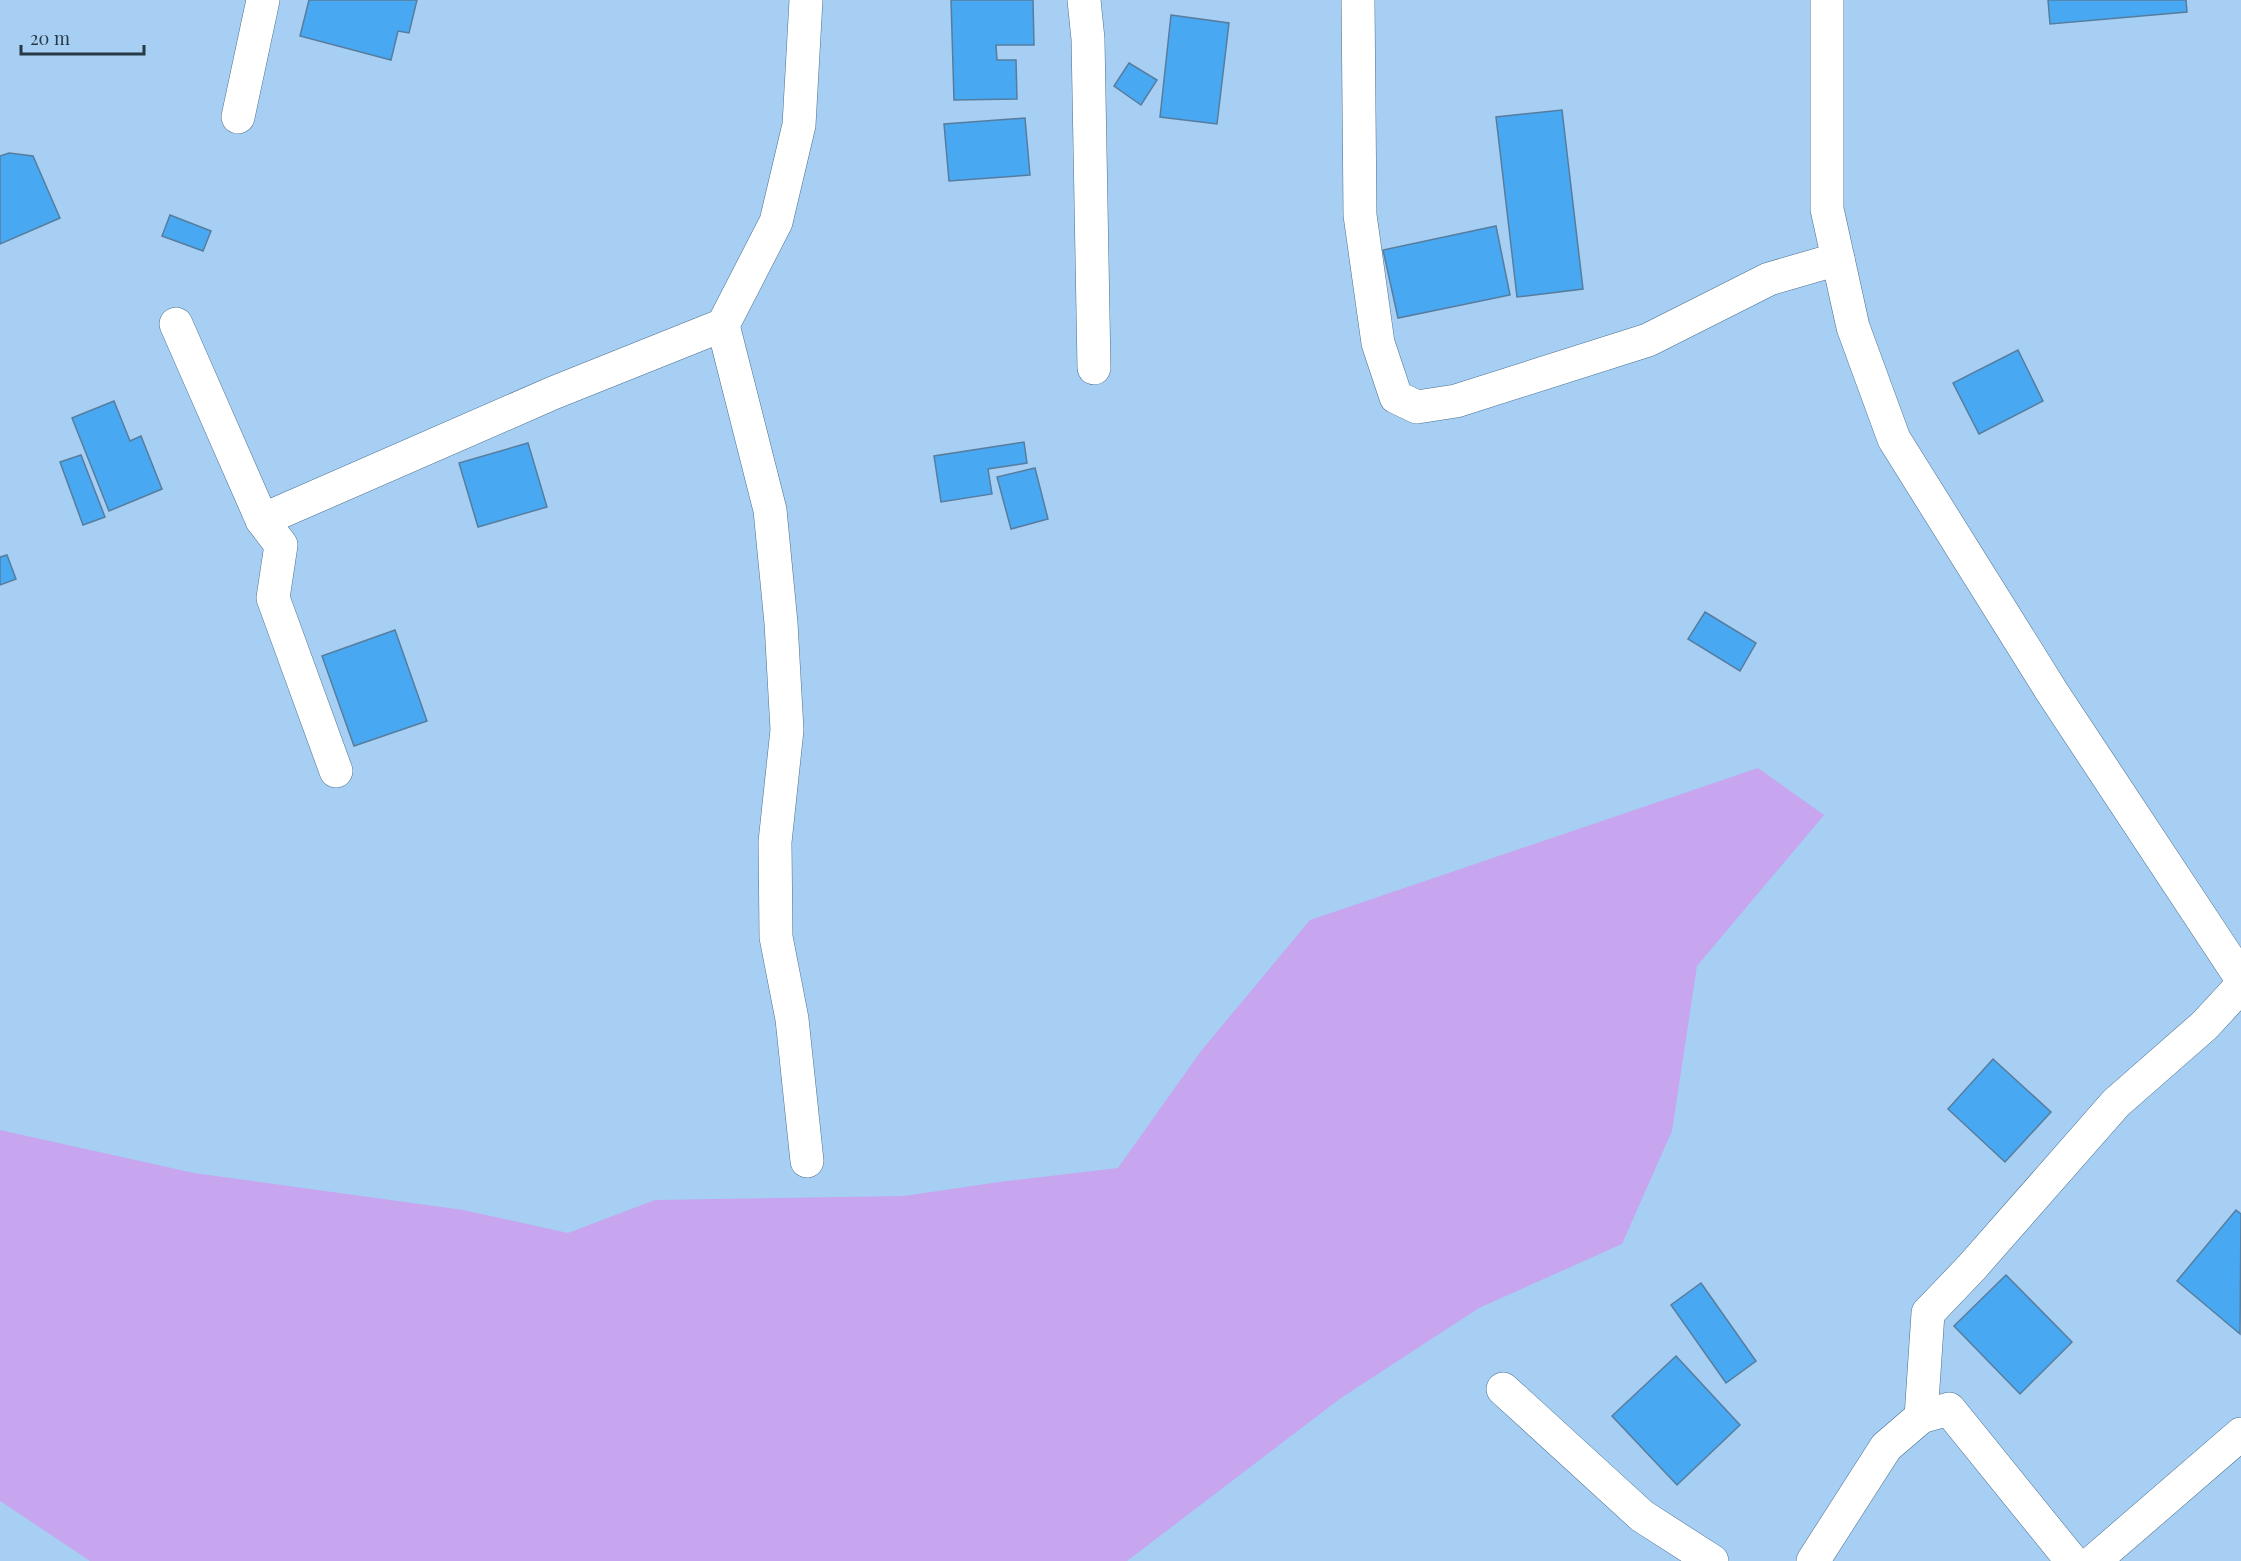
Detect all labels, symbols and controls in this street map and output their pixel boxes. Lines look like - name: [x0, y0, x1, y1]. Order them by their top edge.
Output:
- scale bar: [21, 18, 144, 56]
- text: 20 m: [30, 26, 70, 50]

